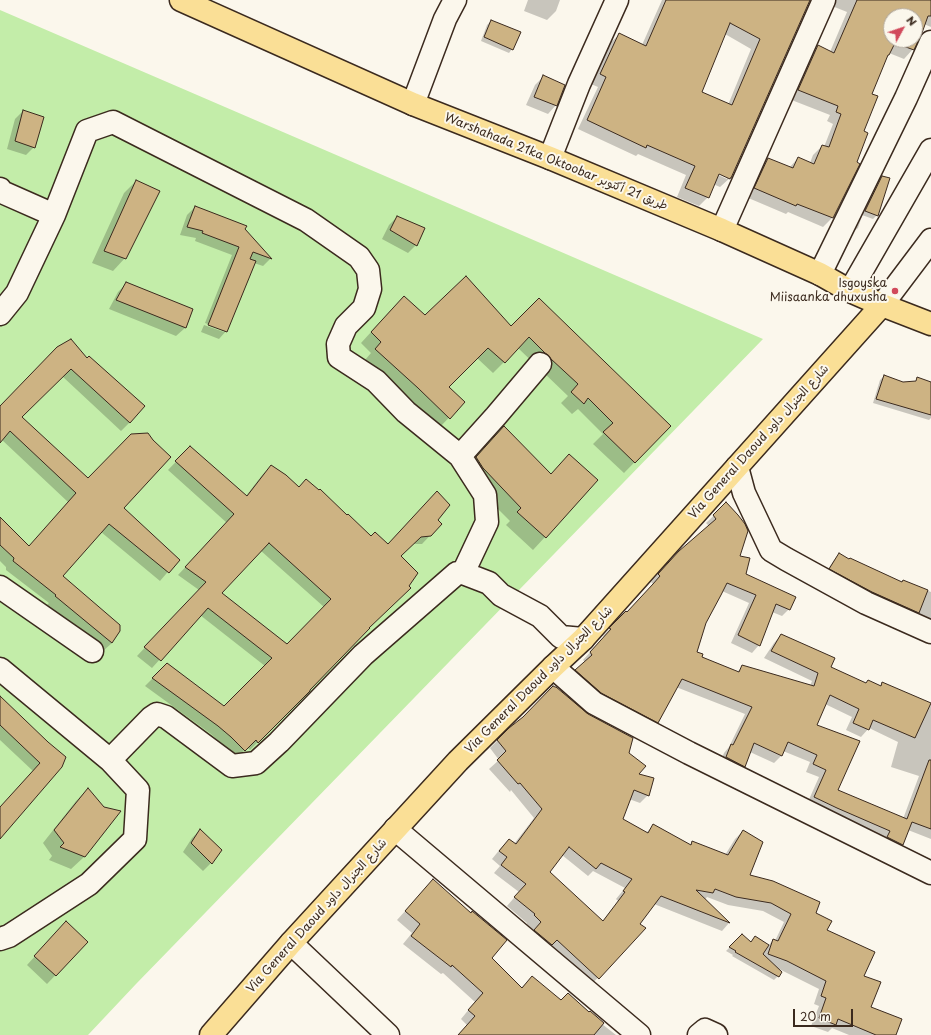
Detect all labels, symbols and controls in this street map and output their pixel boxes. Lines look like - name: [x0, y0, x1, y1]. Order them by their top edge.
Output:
- north arrow: [883, 8, 923, 48]
- text: N: [902, 12, 921, 29]
- street label: Warshahada 21ka Oktoobar طريق 21 أكتوبر: [442, 110, 670, 214]
- place label: Isgoyska Miisaanka dhuxusha: [770, 277, 887, 305]
- marker: Isgoyska Miisaanka dhuxusha: [890, 286, 900, 296]
- street label: Via General Daoud شارع الجنرال داود: [686, 362, 832, 522]
- street label: Via General Daoud شارع الجنرال داود: [462, 603, 616, 757]
- street label: Via General Daoud شارع الجنرال داود: [244, 836, 390, 996]
- scale bar: [795, 1001, 855, 1027]
- text: 20 m: [800, 1007, 831, 1025]

